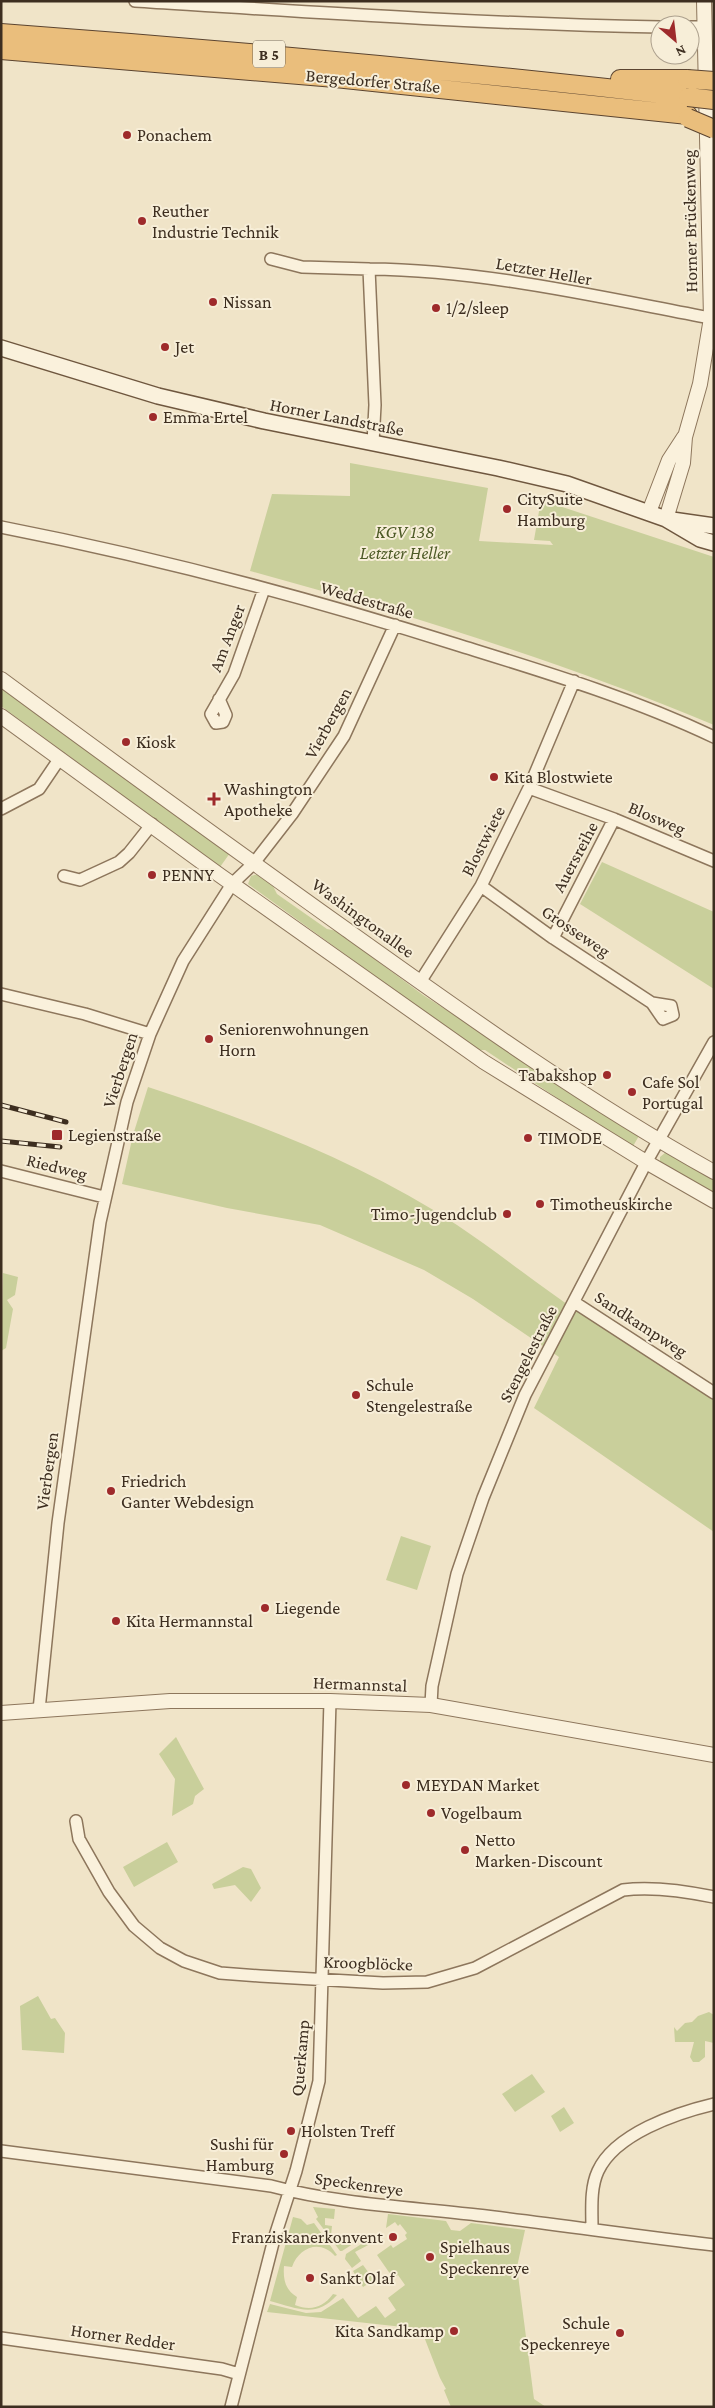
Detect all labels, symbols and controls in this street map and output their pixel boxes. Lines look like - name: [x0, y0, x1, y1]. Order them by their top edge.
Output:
- north arrow: [650, 15, 700, 65]
- road number: B 5: [253, 41, 285, 68]
- text: N: [673, 42, 689, 61]
- street label: Bergedorfer Straße: [305, 65, 441, 97]
- place label: Ponachem: [137, 125, 213, 145]
- marker: Ponachem: [121, 129, 133, 141]
- street label: Horner Brückenweg: [679, 149, 701, 293]
- place label: Reuther Industrie Technik: [152, 201, 279, 242]
- marker: Reuther Industrie Technik: [136, 215, 148, 227]
- street label: Letzter Heller: [494, 253, 594, 289]
- place label: Nissan: [223, 292, 272, 312]
- marker: Nissan: [207, 296, 219, 308]
- place label: 1/2/sleep: [446, 298, 509, 318]
- marker: 1/2/sleep: [430, 302, 442, 314]
- place label: Jet: [173, 337, 195, 357]
- marker: Jet: [159, 341, 171, 353]
- street label: Horner Landstraße: [268, 394, 406, 440]
- place label: Emma Ertel: [163, 407, 248, 427]
- marker: Emma Ertel: [147, 411, 159, 423]
- place label: CitySuite Hamburg: [517, 489, 585, 530]
- marker: CitySuite Hamburg: [501, 503, 513, 515]
- park label: KGV 138 Letzter Heller: [360, 522, 451, 563]
- street label: Weddestraße: [318, 577, 416, 623]
- street label: Am Anger: [205, 601, 249, 675]
- street label: Vierbergen: [300, 684, 356, 762]
- place label: Kiosk: [136, 732, 176, 752]
- marker: Kiosk: [120, 736, 132, 748]
- place label: Kita Blostwiete: [504, 767, 613, 787]
- marker: Kita Blostwiete: [488, 771, 500, 783]
- place label: Washington Apotheke: [224, 779, 313, 820]
- marker: Washington Apotheke: [208, 793, 220, 805]
- street label: Blosweg: [625, 797, 689, 839]
- street label: Blostwiete: [457, 803, 509, 879]
- street label: Auersreihe: [548, 818, 602, 896]
- place label: PENNY: [162, 865, 214, 885]
- marker: PENNY: [146, 869, 158, 881]
- street label: Washingtonallee: [308, 874, 418, 962]
- street label: Grosseweg: [538, 901, 614, 961]
- place label: Seniorenwohnungen Horn: [219, 1019, 369, 1060]
- street label: Vierbergen: [98, 1029, 142, 1110]
- marker: Seniorenwohnungen Horn: [203, 1033, 215, 1045]
- place label: Tabakshop: [518, 1065, 597, 1085]
- marker: Tabakshop: [601, 1069, 613, 1081]
- place label: Cafe Sol Portugal: [642, 1072, 703, 1113]
- marker: Cafe Sol Portugal: [626, 1086, 638, 1098]
- place label: Legienstraße: [68, 1125, 161, 1145]
- marker: Legienstraße: [50, 1128, 64, 1142]
- place label: TIMODE: [538, 1128, 602, 1148]
- marker: TIMODE: [522, 1132, 534, 1144]
- street label: Riedweg: [25, 1150, 90, 1184]
- place label: Timotheuskirche: [550, 1194, 672, 1214]
- marker: Timotheuskirche: [534, 1198, 546, 1210]
- place label: Timo-Jugendclub: [371, 1204, 497, 1224]
- marker: Timo-Jugendclub: [501, 1208, 513, 1220]
- street label: Sandkampweg: [591, 1287, 691, 1361]
- street label: Stengelestraße: [495, 1302, 561, 1406]
- place label: Schule Stengelestraße: [366, 1375, 472, 1416]
- marker: Schule Stengelestraße: [350, 1389, 362, 1401]
- street label: Vierbergen: [32, 1430, 62, 1511]
- place label: Friedrich Ganter Webdesign: [121, 1471, 255, 1512]
- marker: Friedrich Ganter Webdesign: [105, 1485, 117, 1497]
- place label: Liegende: [275, 1598, 340, 1618]
- marker: Liegende: [259, 1602, 271, 1614]
- place label: Kita Hermannstal: [126, 1611, 253, 1631]
- marker: Kita Hermannstal: [110, 1615, 122, 1627]
- street label: Hermannstal: [313, 1672, 408, 1696]
- place label: MEYDAN Market: [416, 1775, 540, 1795]
- marker: MEYDAN Market: [400, 1779, 412, 1791]
- place label: Vogelbaum: [441, 1803, 523, 1823]
- marker: Vogelbaum: [425, 1807, 437, 1819]
- place label: Netto Marken-Discount: [475, 1830, 603, 1871]
- marker: Netto Marken-Discount: [459, 1844, 471, 1856]
- street label: Kroogblöcke: [323, 1951, 413, 1975]
- street label: Querkamp: [287, 2019, 313, 2097]
- place label: Holsten Treff: [301, 2121, 396, 2141]
- marker: Holsten Treff: [285, 2125, 297, 2137]
- place label: Sushi für Hamburg: [206, 2134, 275, 2175]
- marker: Sushi für Hamburg: [278, 2148, 290, 2160]
- street label: Speckenreye: [313, 2168, 405, 2200]
- place label: Franziskanerkonvent: [231, 2227, 384, 2247]
- marker: Franziskanerkonvent: [387, 2231, 399, 2243]
- place label: Spielhaus Speckenreye: [440, 2237, 529, 2278]
- marker: Spielhaus Speckenreye: [424, 2251, 436, 2263]
- place label: Sankt Olaf: [320, 2268, 396, 2288]
- marker: Sankt Olaf: [304, 2272, 316, 2284]
- place label: Schule Speckenreye: [521, 2313, 610, 2354]
- street label: Horner Redder: [69, 2320, 177, 2354]
- place label: Kita Sandkamp: [335, 2321, 444, 2341]
- marker: Kita Sandkamp: [448, 2325, 460, 2337]
- marker: Schule Speckenreye: [614, 2327, 626, 2339]

